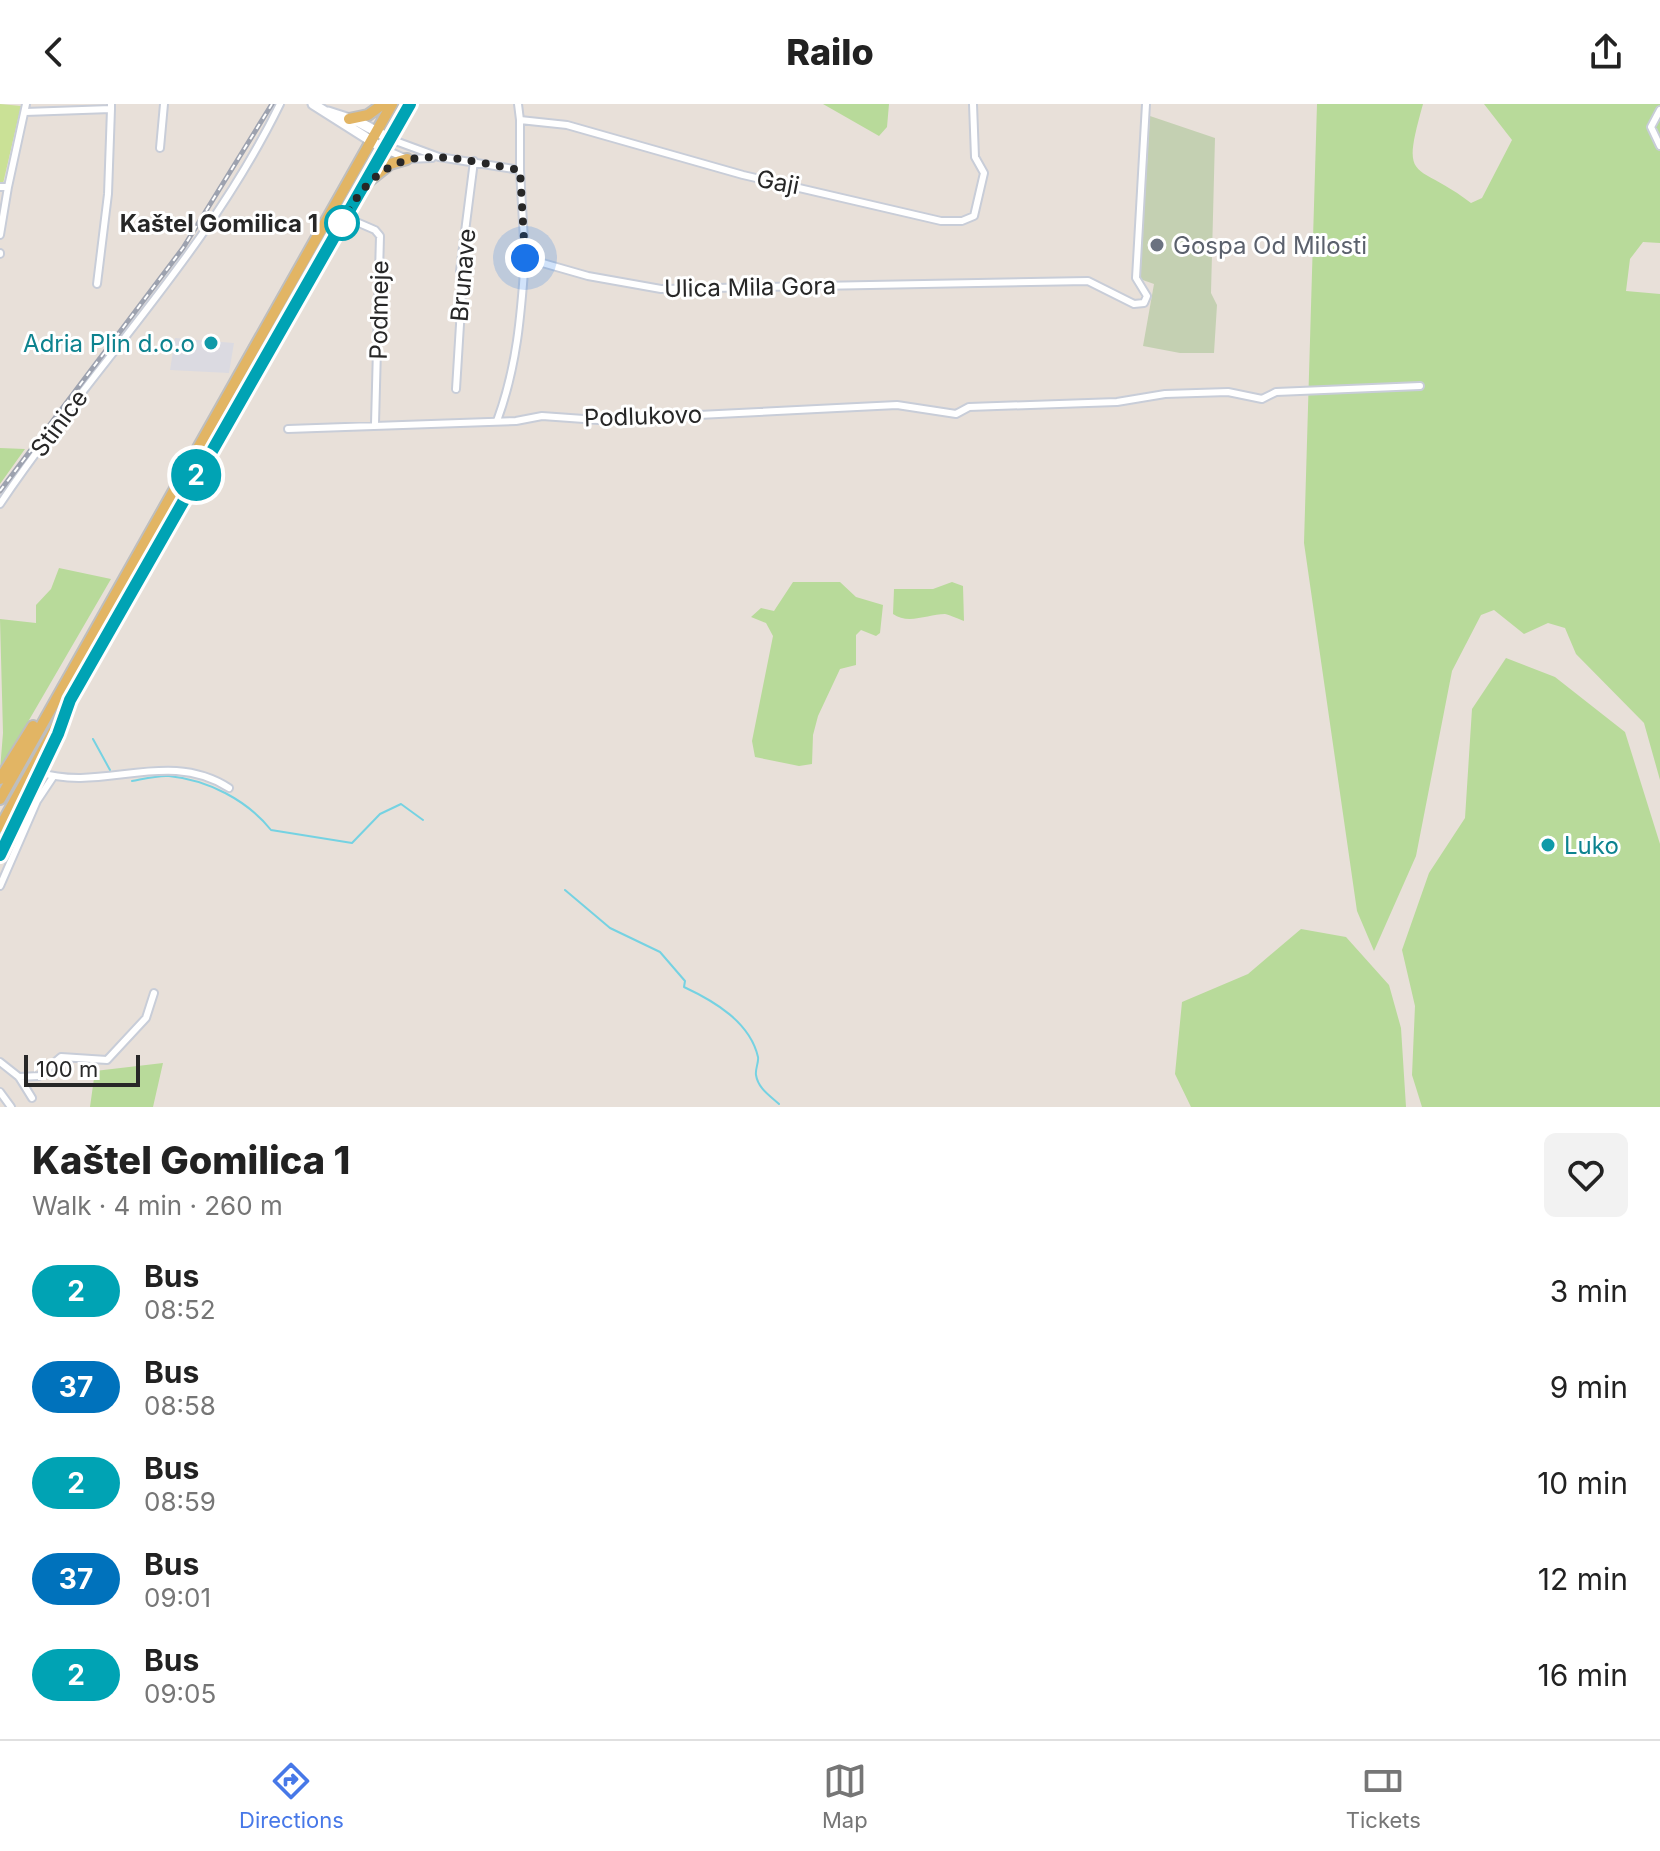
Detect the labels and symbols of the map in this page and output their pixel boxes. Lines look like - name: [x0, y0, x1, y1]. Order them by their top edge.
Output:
- street label: Gaji: [754, 164, 802, 200]
- marker: Kaštel Gomilica 1: [325, 206, 359, 240]
- place label: Kaštel Gomilica 1: [120, 209, 318, 238]
- street label: Brunave: [444, 227, 482, 323]
- place label: Gospa Od Milosti: [1173, 231, 1367, 260]
- marker: Gospa Od Milosti: [1148, 236, 1166, 254]
- your location: [505, 238, 545, 278]
- street label: Podmeje: [364, 260, 394, 360]
- street label: Ulica Mila Gora: [664, 271, 836, 303]
- place label: Adria Plin d.o.o: [23, 329, 195, 358]
- marker: Adria Plin d.o.o: [202, 334, 220, 352]
- street label: Stinice: [24, 384, 94, 462]
- street label: Podlukovo: [583, 399, 703, 433]
- line badge: 2: [170, 449, 222, 501]
- place label: Luko: [1564, 831, 1619, 860]
- marker: Luko: [1539, 836, 1557, 854]
- scale bar: [24, 1051, 140, 1087]

